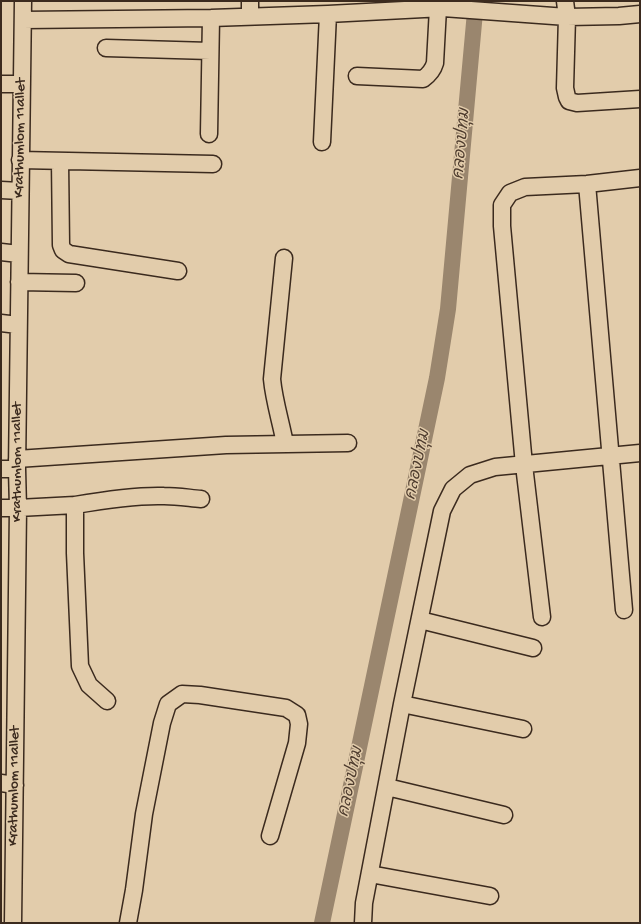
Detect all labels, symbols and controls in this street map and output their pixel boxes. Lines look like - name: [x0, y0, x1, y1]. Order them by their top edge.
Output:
- street label: Krathumlom 11allet: [11, 78, 31, 198]
- water label: คลองปทุม: [450, 108, 476, 180]
- street label: Krathumlom 11allet: [9, 402, 27, 522]
- water label: คลองปทุม: [402, 428, 436, 502]
- street label: Krathumlom 11allet: [5, 726, 25, 846]
- water label: คลองปทุม: [335, 745, 369, 819]

